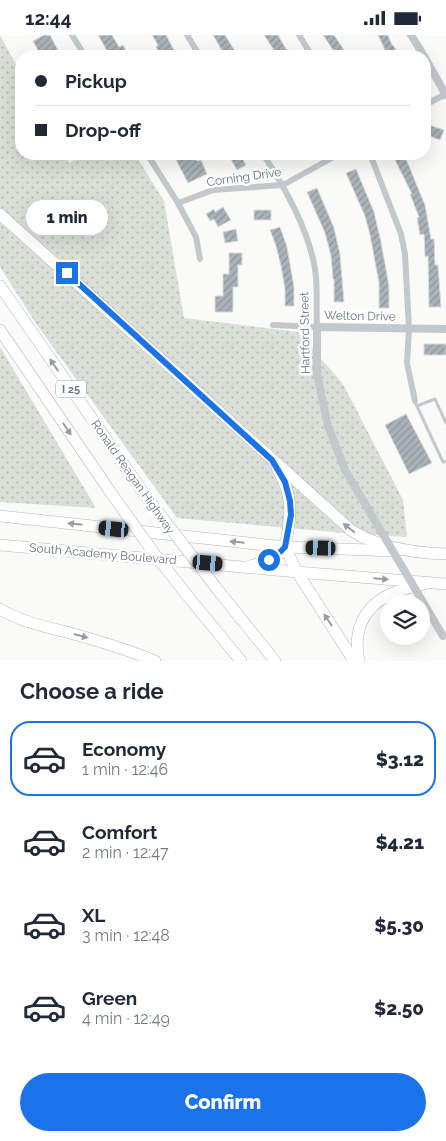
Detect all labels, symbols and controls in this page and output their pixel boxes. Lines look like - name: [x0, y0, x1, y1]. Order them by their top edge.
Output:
- text: 12:44: [25, 7, 72, 29]
- text: Pickup: [65, 70, 127, 92]
- text: Drop-off: [65, 119, 141, 141]
- street label: Corning Drive: [206, 165, 282, 189]
- callout: 1 min: [26, 201, 108, 235]
- text: 1 min: [46, 208, 88, 227]
- route end: [56, 262, 78, 284]
- street label: Hartford Street: [297, 292, 313, 374]
- street label: Welton Drive: [324, 308, 396, 324]
- one-way arrow: [49, 358, 59, 372]
- road number: I 25: [56, 381, 86, 397]
- street label: Ronald Reagan Highway: [88, 417, 178, 537]
- one-way arrow: [62, 422, 71, 435]
- one-way arrow: [67, 520, 83, 528]
- car: [98, 520, 129, 538]
- one-way arrow: [342, 523, 356, 533]
- one-way arrow: [229, 538, 245, 546]
- car: [305, 540, 336, 556]
- street label: South Academy Boulevard: [29, 541, 177, 567]
- route start: [258, 549, 280, 571]
- car: [192, 554, 223, 572]
- one-way arrow: [373, 576, 389, 584]
- map controls: [380, 595, 430, 645]
- button: layers: [380, 595, 430, 645]
- one-way arrow: [323, 613, 333, 627]
- one-way arrow: [73, 632, 88, 640]
- text: Choose a ride: [20, 678, 164, 704]
- icon: car: [22, 736, 67, 781]
- text: Economy: [82, 738, 166, 760]
- text: $3.12: [376, 748, 424, 770]
- text: 1 min · 12:46: [82, 760, 168, 779]
- icon: car: [22, 819, 67, 864]
- text: Comfort: [82, 821, 157, 843]
- text: $4.21: [375, 831, 424, 853]
- text: 2 min · 12:47: [82, 843, 169, 862]
- icon: car: [22, 902, 67, 947]
- text: XL: [82, 904, 105, 926]
- text: $5.30: [374, 914, 424, 936]
- text: 3 min · 12:48: [82, 926, 170, 945]
- icon: car: [22, 985, 67, 1030]
- text: Green: [82, 987, 137, 1009]
- text: $2.50: [374, 997, 424, 1019]
- text: 4 min · 12:49: [82, 1009, 170, 1028]
- button: Confirm: [20, 1073, 426, 1131]

